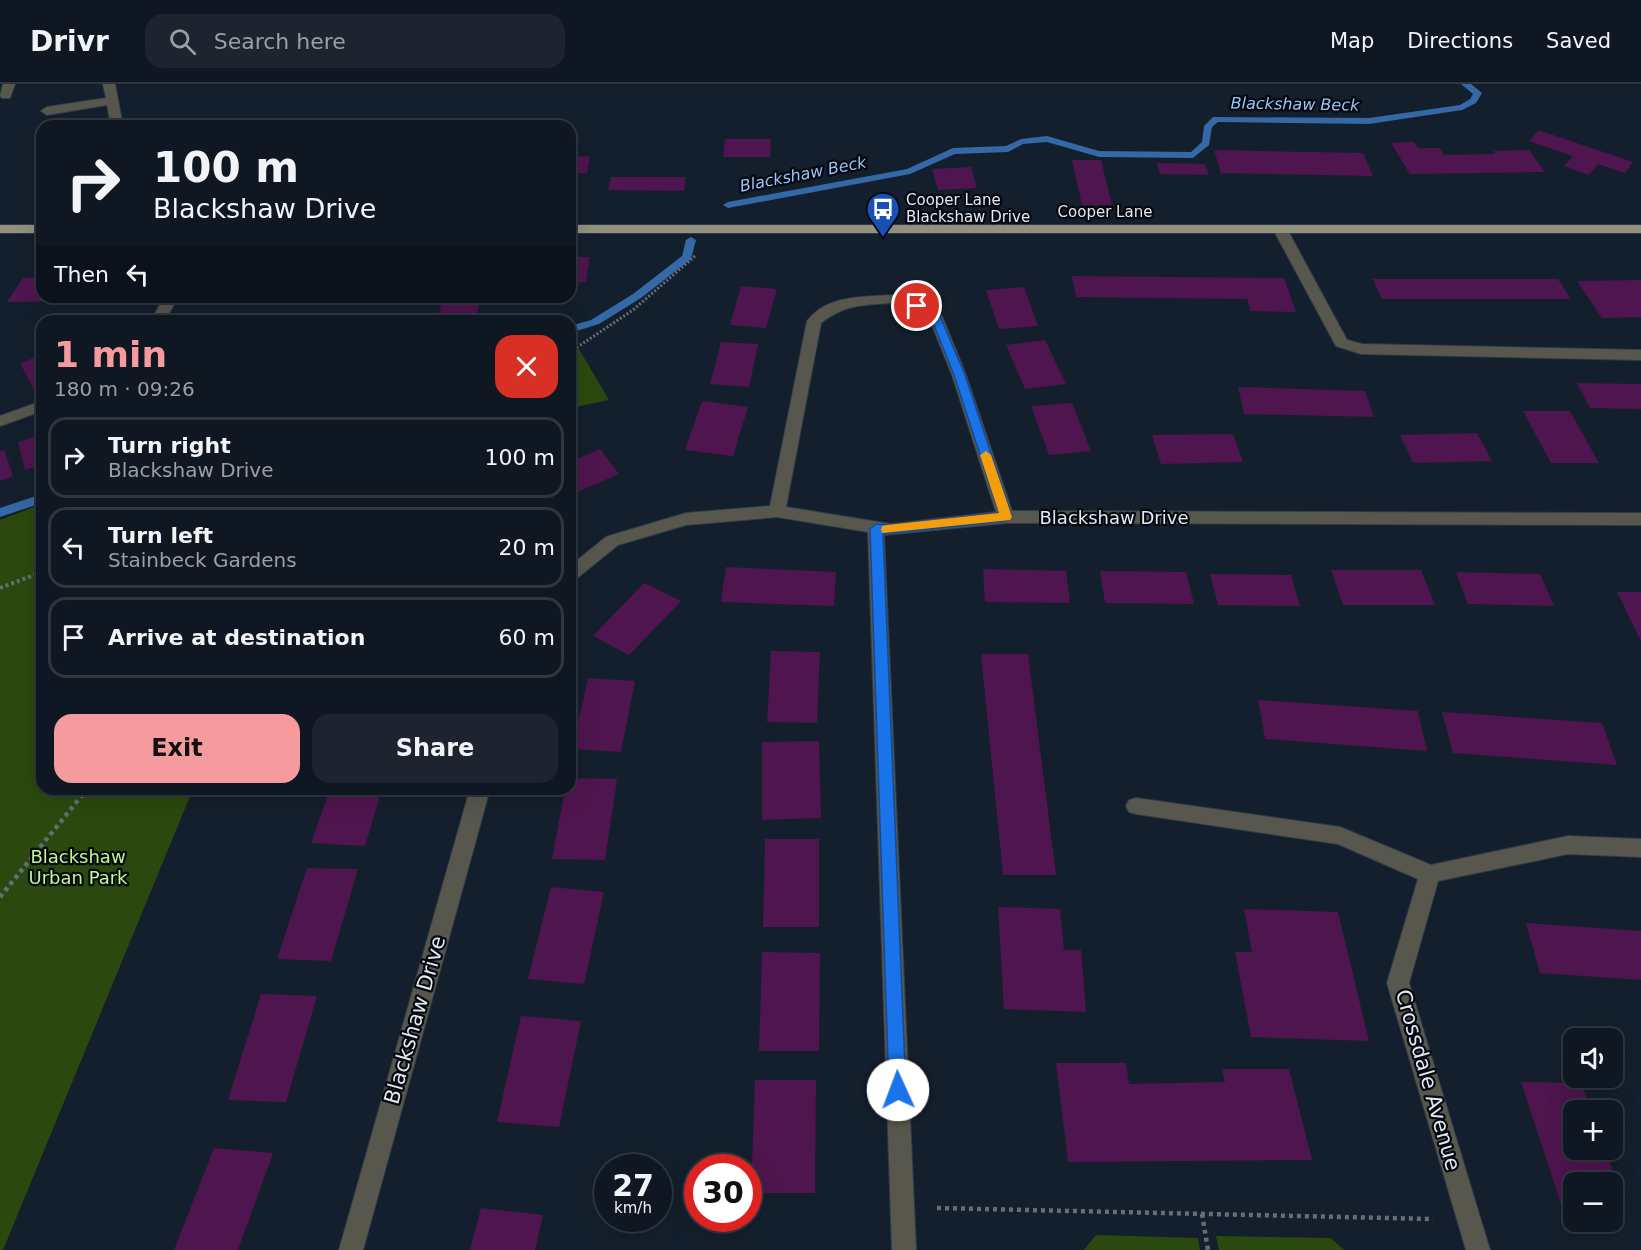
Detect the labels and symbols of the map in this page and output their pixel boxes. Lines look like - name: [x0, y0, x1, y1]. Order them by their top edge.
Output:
- water label: Blackshaw Beck: [1231, 93, 1360, 115]
- water label: Blackshaw Beck: [738, 152, 869, 196]
- bus stop icon: Cooper Lane Blackshaw Drive: [865, 191, 901, 238]
- place label: Cooper Lane Blackshaw Drive: [906, 191, 1030, 226]
- street label: Cooper Lane: [1058, 203, 1152, 221]
- pin: [891, 280, 942, 331]
- street label: Blackshaw Drive: [1040, 507, 1188, 528]
- park label: Blackshaw Urban Park: [28, 846, 128, 888]
- street label: Blackshaw Drive: [380, 933, 450, 1107]
- street label: Crossdale Avenue: [1391, 987, 1465, 1173]
- position arrow: [866, 1058, 930, 1122]
- speed limit sign: 30: [684, 1154, 762, 1232]

